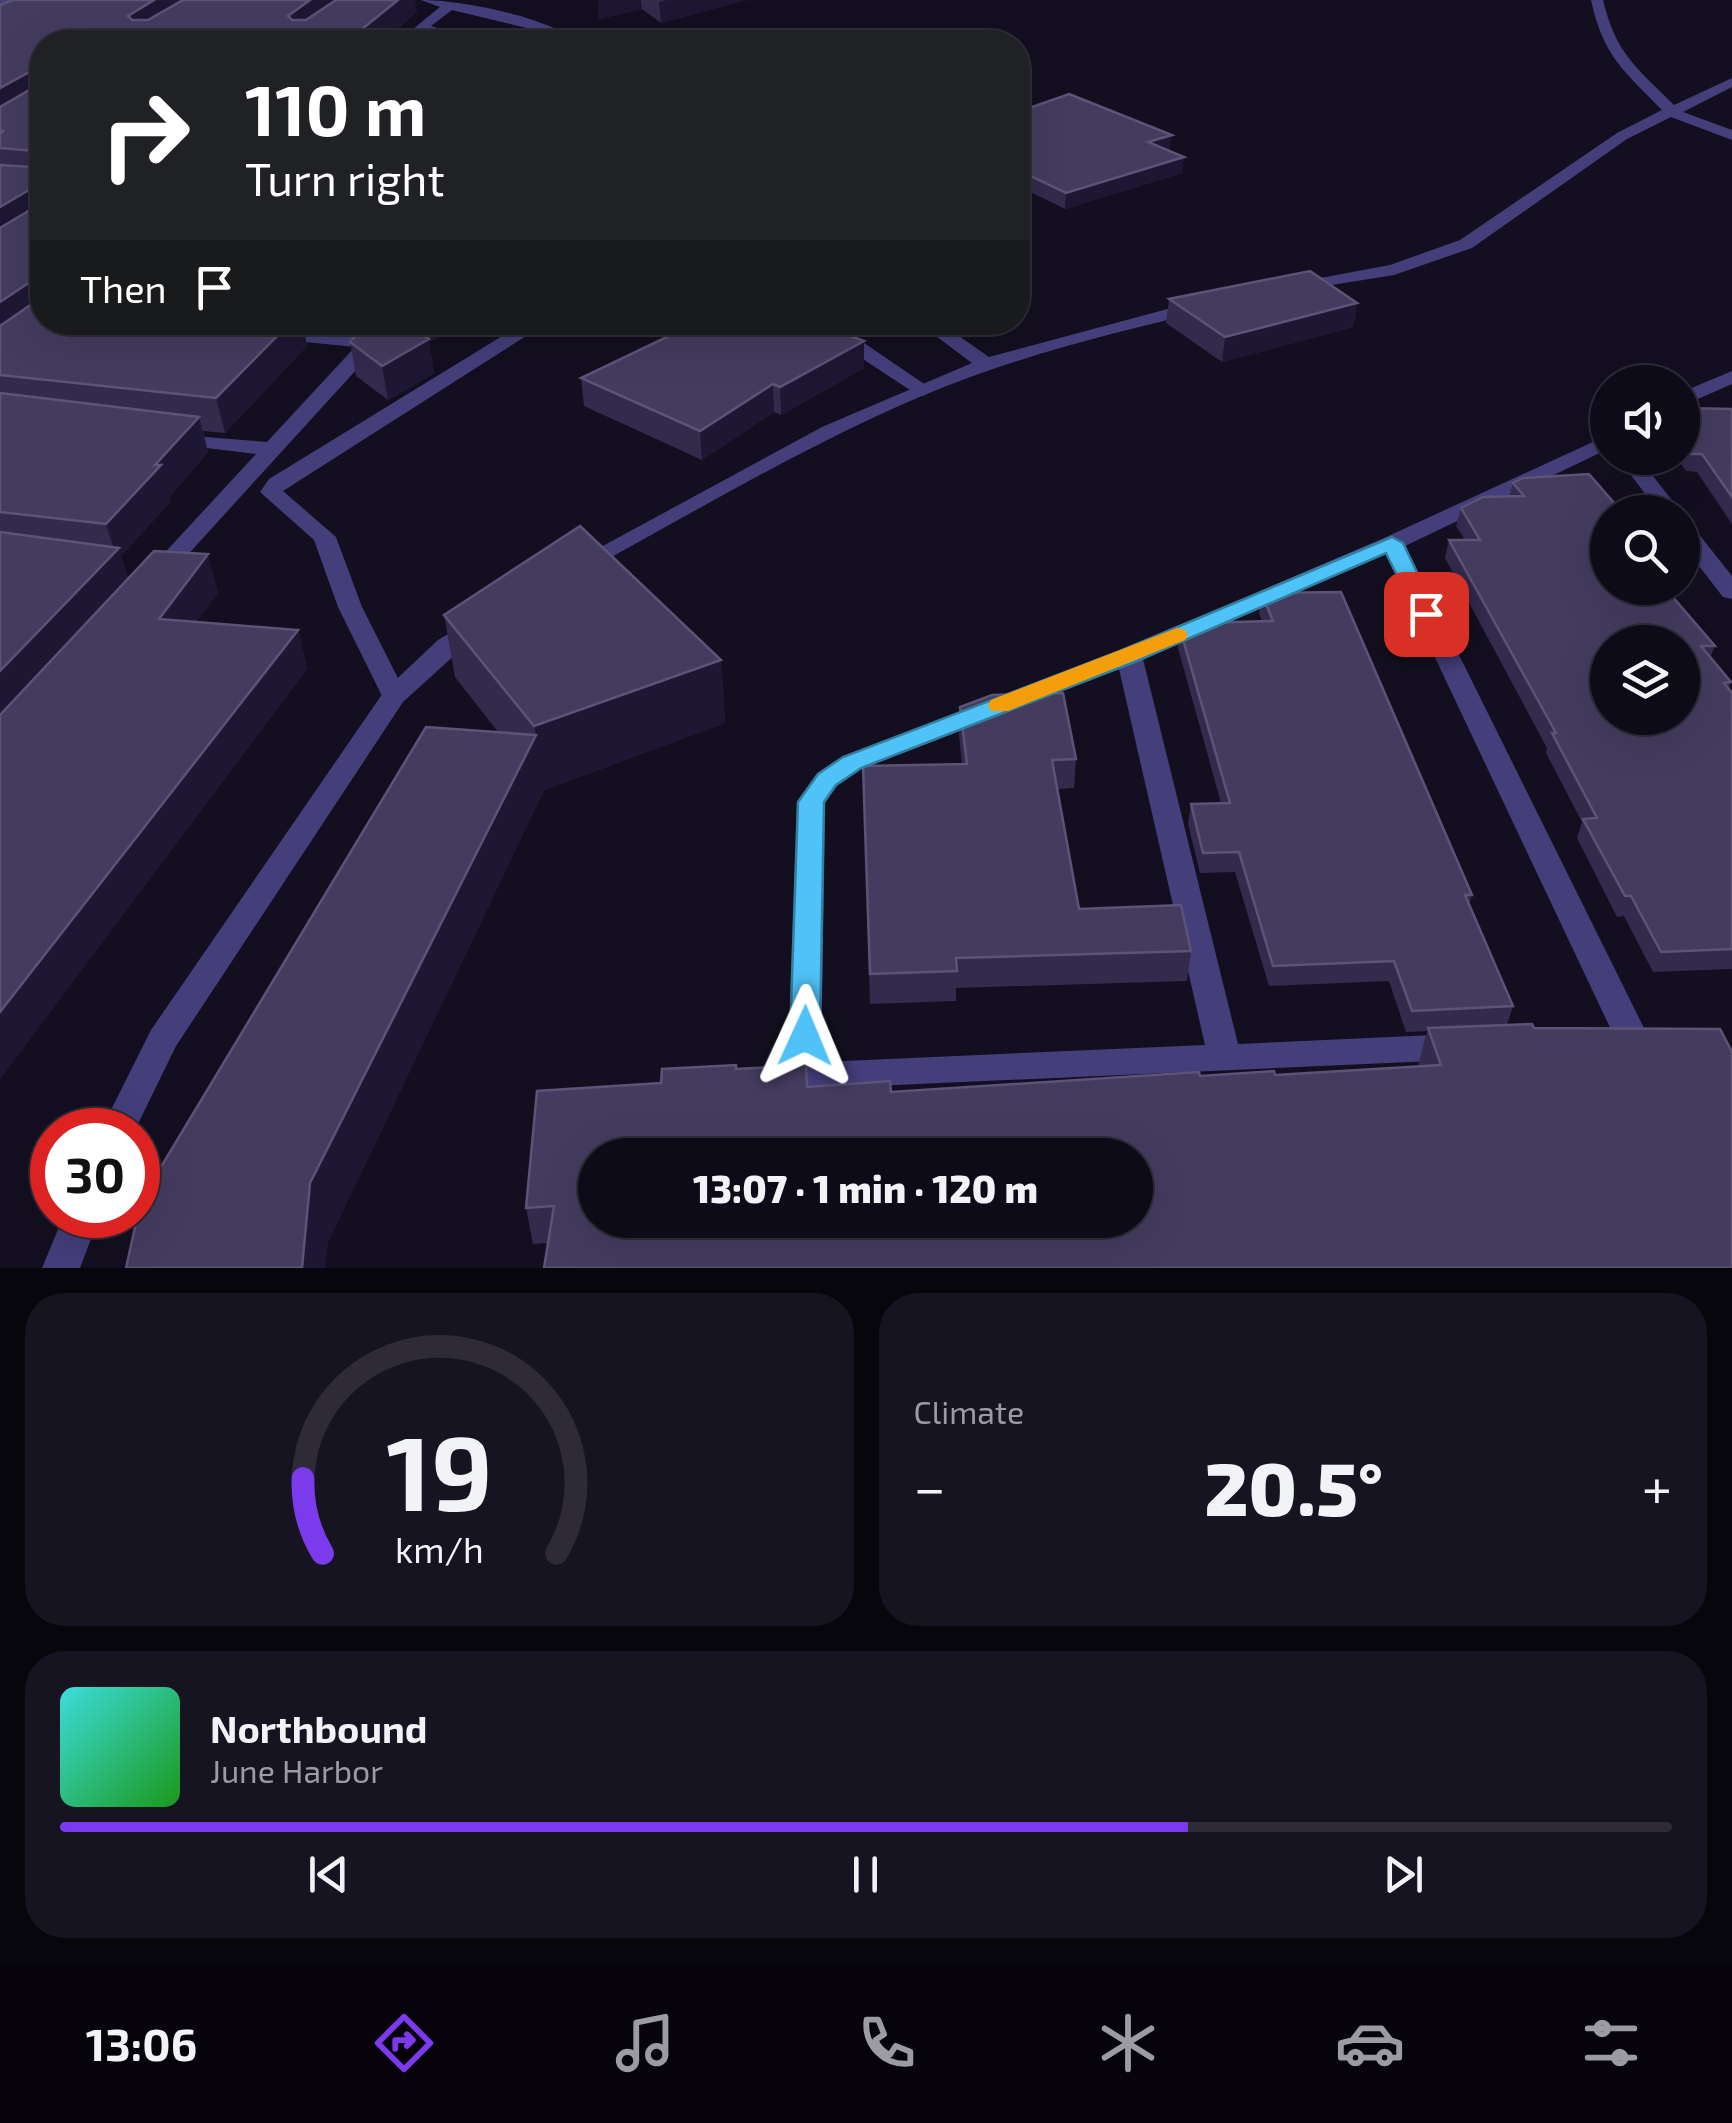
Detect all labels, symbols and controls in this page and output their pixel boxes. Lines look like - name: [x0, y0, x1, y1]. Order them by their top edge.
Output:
- text: 110 m: [245, 66, 426, 150]
- icon: right: [80, 70, 210, 200]
- text: Turn right: [245, 151, 445, 205]
- icon: arrive: [187, 260, 242, 315]
- text: Then: [80, 265, 167, 311]
- map controls: [1590, 365, 1700, 735]
- button: sound: [1590, 365, 1700, 475]
- button: search: [1590, 495, 1700, 605]
- pin: [1384, 572, 1469, 657]
- icon: arrive: [1399, 587, 1454, 642]
- button: layers: [1590, 625, 1700, 735]
- position arrow: [753, 984, 857, 1088]
- speed limit sign: 30: [30, 1108, 160, 1238]
- text: 13:07 · 1 min · 120 m: [693, 1165, 1038, 1211]
- text: Climate: [914, 1392, 1024, 1430]
- text: 19: [386, 1407, 492, 1532]
- text: 20.5°: [1204, 1441, 1383, 1531]
- text: −: [914, 1453, 946, 1519]
- text: +: [1642, 1453, 1672, 1519]
- text: km/h: [395, 1527, 484, 1570]
- text: Northbound: [210, 1705, 428, 1751]
- text: June Harbor: [210, 1751, 383, 1789]
- icon: previous: [301, 1847, 356, 1902]
- icon: pause: [838, 1847, 893, 1902]
- icon: next: [1376, 1847, 1431, 1902]
- icon: directions: [369, 2008, 439, 2078]
- icon: music: [610, 2008, 680, 2078]
- icon: phone: [852, 2008, 922, 2078]
- icon: climate: [1093, 2008, 1163, 2078]
- icon: car: [1335, 2008, 1405, 2078]
- icon: filters: [1576, 2008, 1646, 2078]
- text: 13:06: [86, 2016, 197, 2070]

